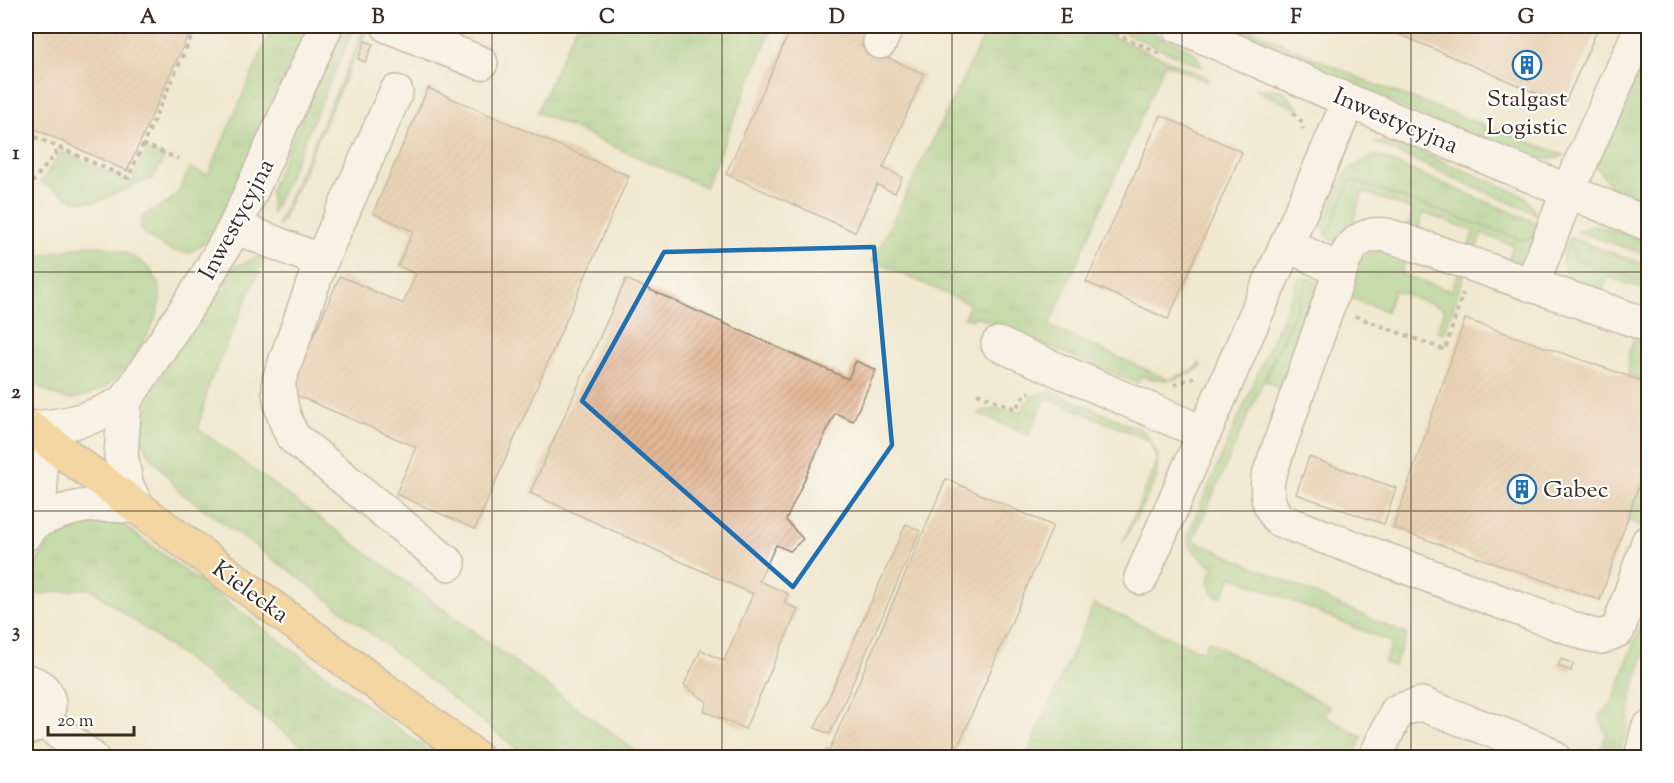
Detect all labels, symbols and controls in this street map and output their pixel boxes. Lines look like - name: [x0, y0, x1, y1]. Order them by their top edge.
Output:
- text: A: [140, 4, 157, 33]
- text: B: [372, 4, 385, 33]
- text: C: [599, 4, 615, 33]
- text: D: [829, 4, 845, 33]
- text: E: [1061, 4, 1074, 33]
- text: F: [1290, 4, 1302, 33]
- text: G: [1518, 4, 1535, 33]
- building icon: Stalgast Logistic: [1511, 49, 1543, 81]
- street label: Inwestycyjna: [1327, 80, 1463, 163]
- place label: Stalgast Logistic: [1486, 83, 1568, 145]
- text: 1: [13, 140, 20, 169]
- street label: Inwestycyjna: [192, 153, 284, 287]
- text: 2: [11, 379, 21, 408]
- building icon: Gabec: [1506, 473, 1538, 505]
- place label: Gabec: [1543, 474, 1609, 508]
- street label: Kielecka: [204, 553, 295, 632]
- text: 3: [12, 618, 20, 647]
- scale bar: [48, 699, 134, 737]
- text: 20 m: [57, 709, 94, 735]

